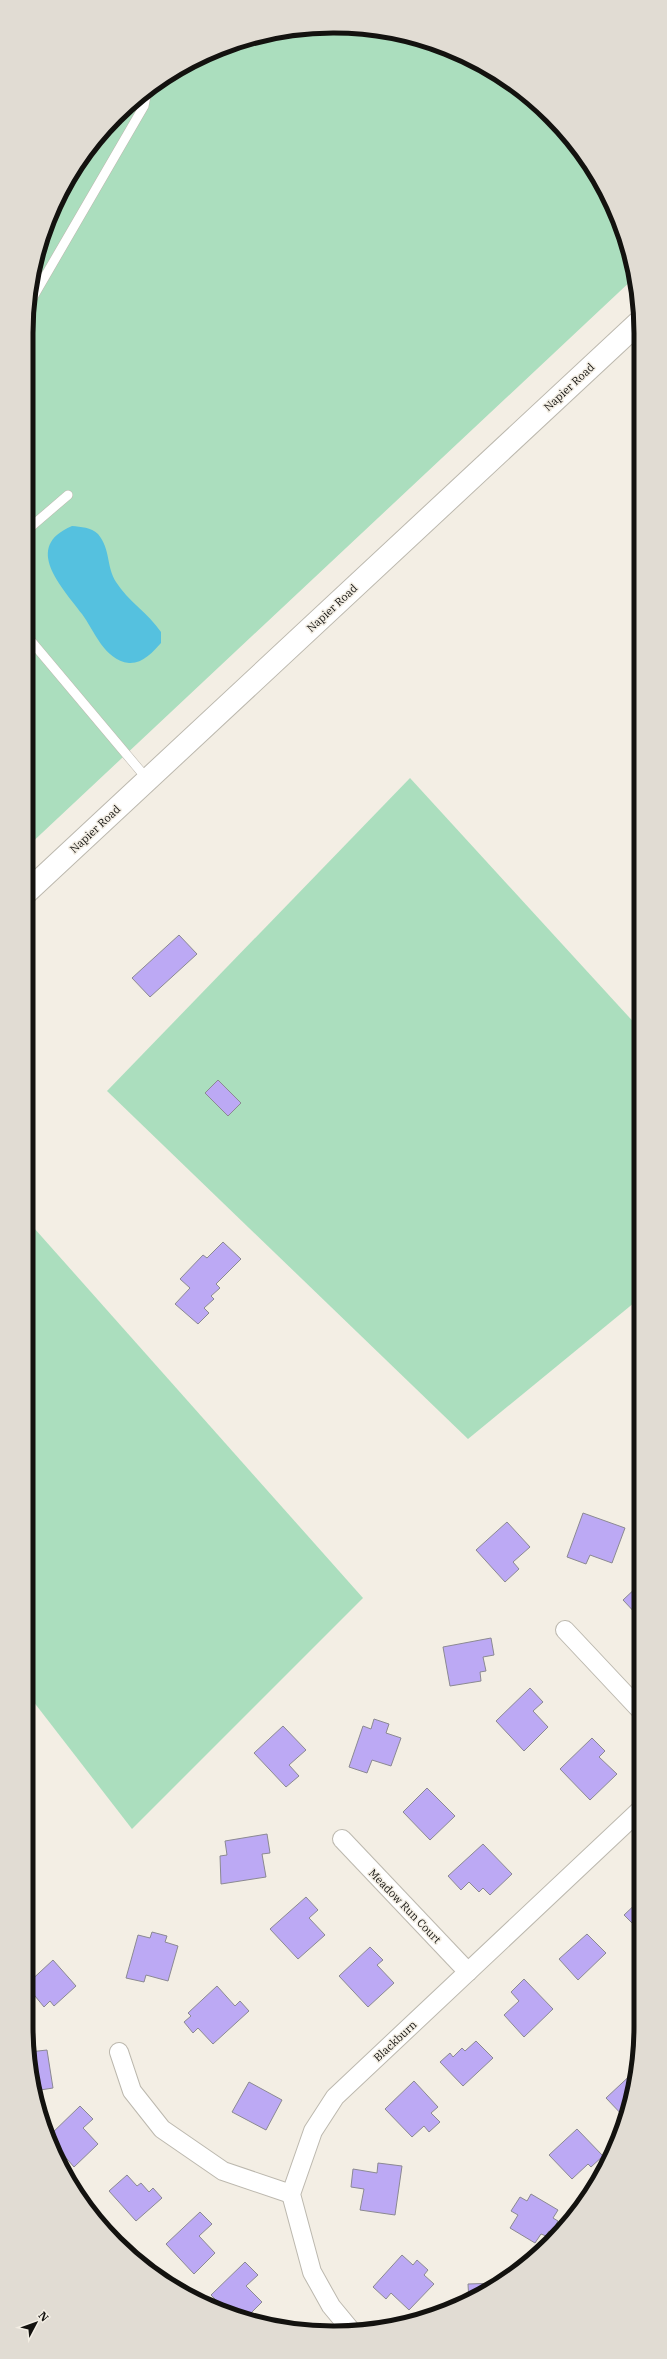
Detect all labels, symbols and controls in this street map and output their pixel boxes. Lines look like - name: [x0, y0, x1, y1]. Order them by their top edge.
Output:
- street label: Napier Road: [541, 360, 598, 414]
- street label: Napier Road: [304, 581, 361, 635]
- street label: Napier Road: [67, 802, 124, 856]
- street label: Meadow Run Court: [366, 1866, 444, 1946]
- street label: Blackburn: [370, 2017, 420, 2065]
- north arrow: [16, 2303, 56, 2343]
- text: N: [35, 2309, 52, 2325]

